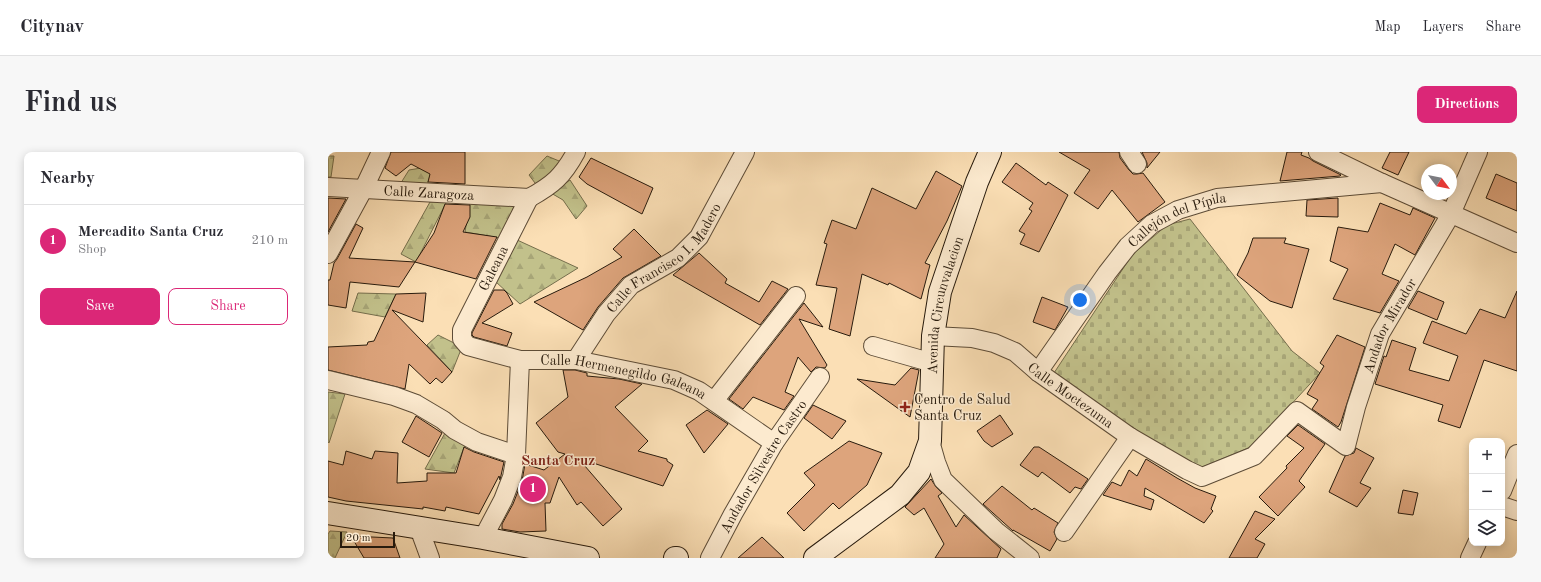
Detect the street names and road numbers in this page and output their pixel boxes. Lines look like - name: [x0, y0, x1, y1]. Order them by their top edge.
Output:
- street label: Calle Zaragoza: [383, 184, 474, 203]
- street label: Callejón del Pípila: [1126, 191, 1227, 250]
- street label: Calle Francisco I. Madero: [604, 201, 724, 316]
- street label: Avenida Circunvalacion: [926, 234, 966, 375]
- street label: Galeana: [477, 244, 511, 293]
- street label: Andador Mirador: [1362, 276, 1419, 375]
- street label: Calle Hermenegildo Galeana: [540, 354, 709, 402]
- street label: Calle Moctezuma: [1024, 360, 1116, 431]
- street label: Andador Silvestre Castro: [718, 398, 810, 536]

